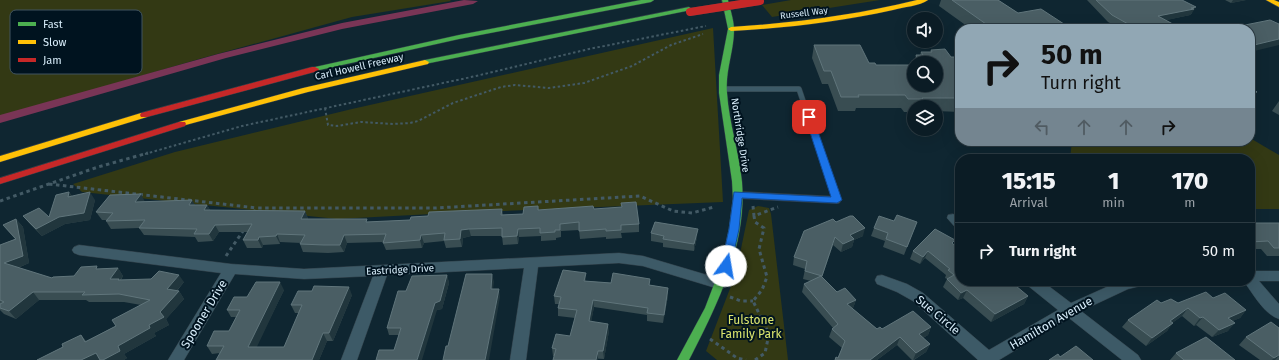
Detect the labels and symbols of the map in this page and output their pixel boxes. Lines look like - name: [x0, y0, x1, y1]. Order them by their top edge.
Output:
- street label: Russell Way: [780, 5, 829, 21]
- legend: [10, 10, 142, 74]
- text: Fast: [43, 18, 63, 31]
- text: Slow: [43, 36, 67, 49]
- street label: Carl Howell Freeway: [314, 51, 405, 83]
- text: Jam: [43, 54, 62, 67]
- street label: Northridge Drive: [728, 97, 752, 173]
- pin: [792, 100, 826, 134]
- position arrow: [705, 245, 747, 287]
- street label: Eastridge Drive: [366, 262, 434, 278]
- street label: Spooner Drive: [178, 277, 230, 351]
- street label: Sue Circle: [913, 292, 963, 338]
- street label: Hamilton Avenue: [1007, 294, 1095, 352]
- park label: Fulstone Family Park: [720, 313, 783, 341]

